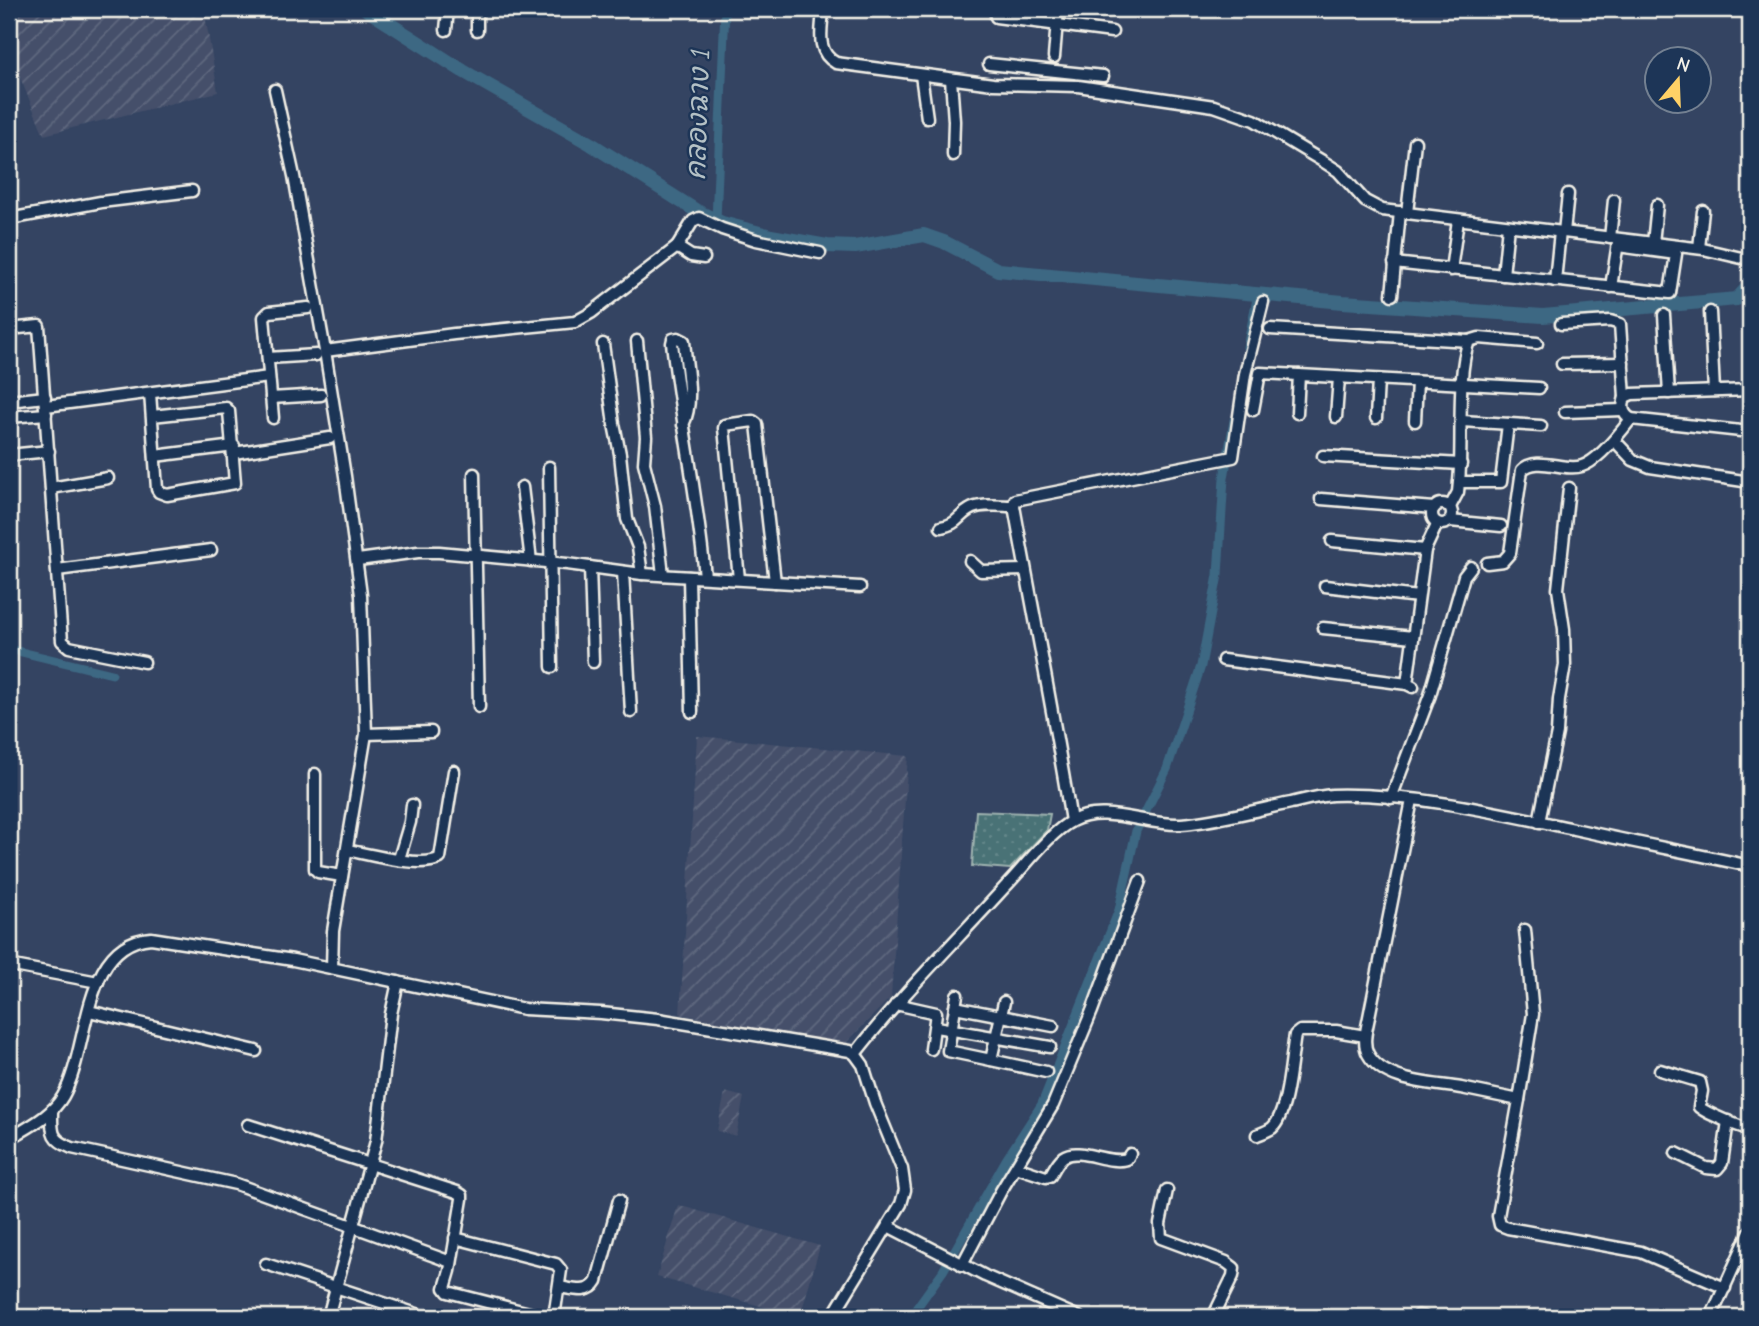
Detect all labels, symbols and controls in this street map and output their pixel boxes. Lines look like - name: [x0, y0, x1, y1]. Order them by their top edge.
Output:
- north arrow: [1644, 46, 1714, 116]
- water label: คลองฉาง 1: [680, 47, 716, 181]
- text: N: [1674, 52, 1693, 77]

